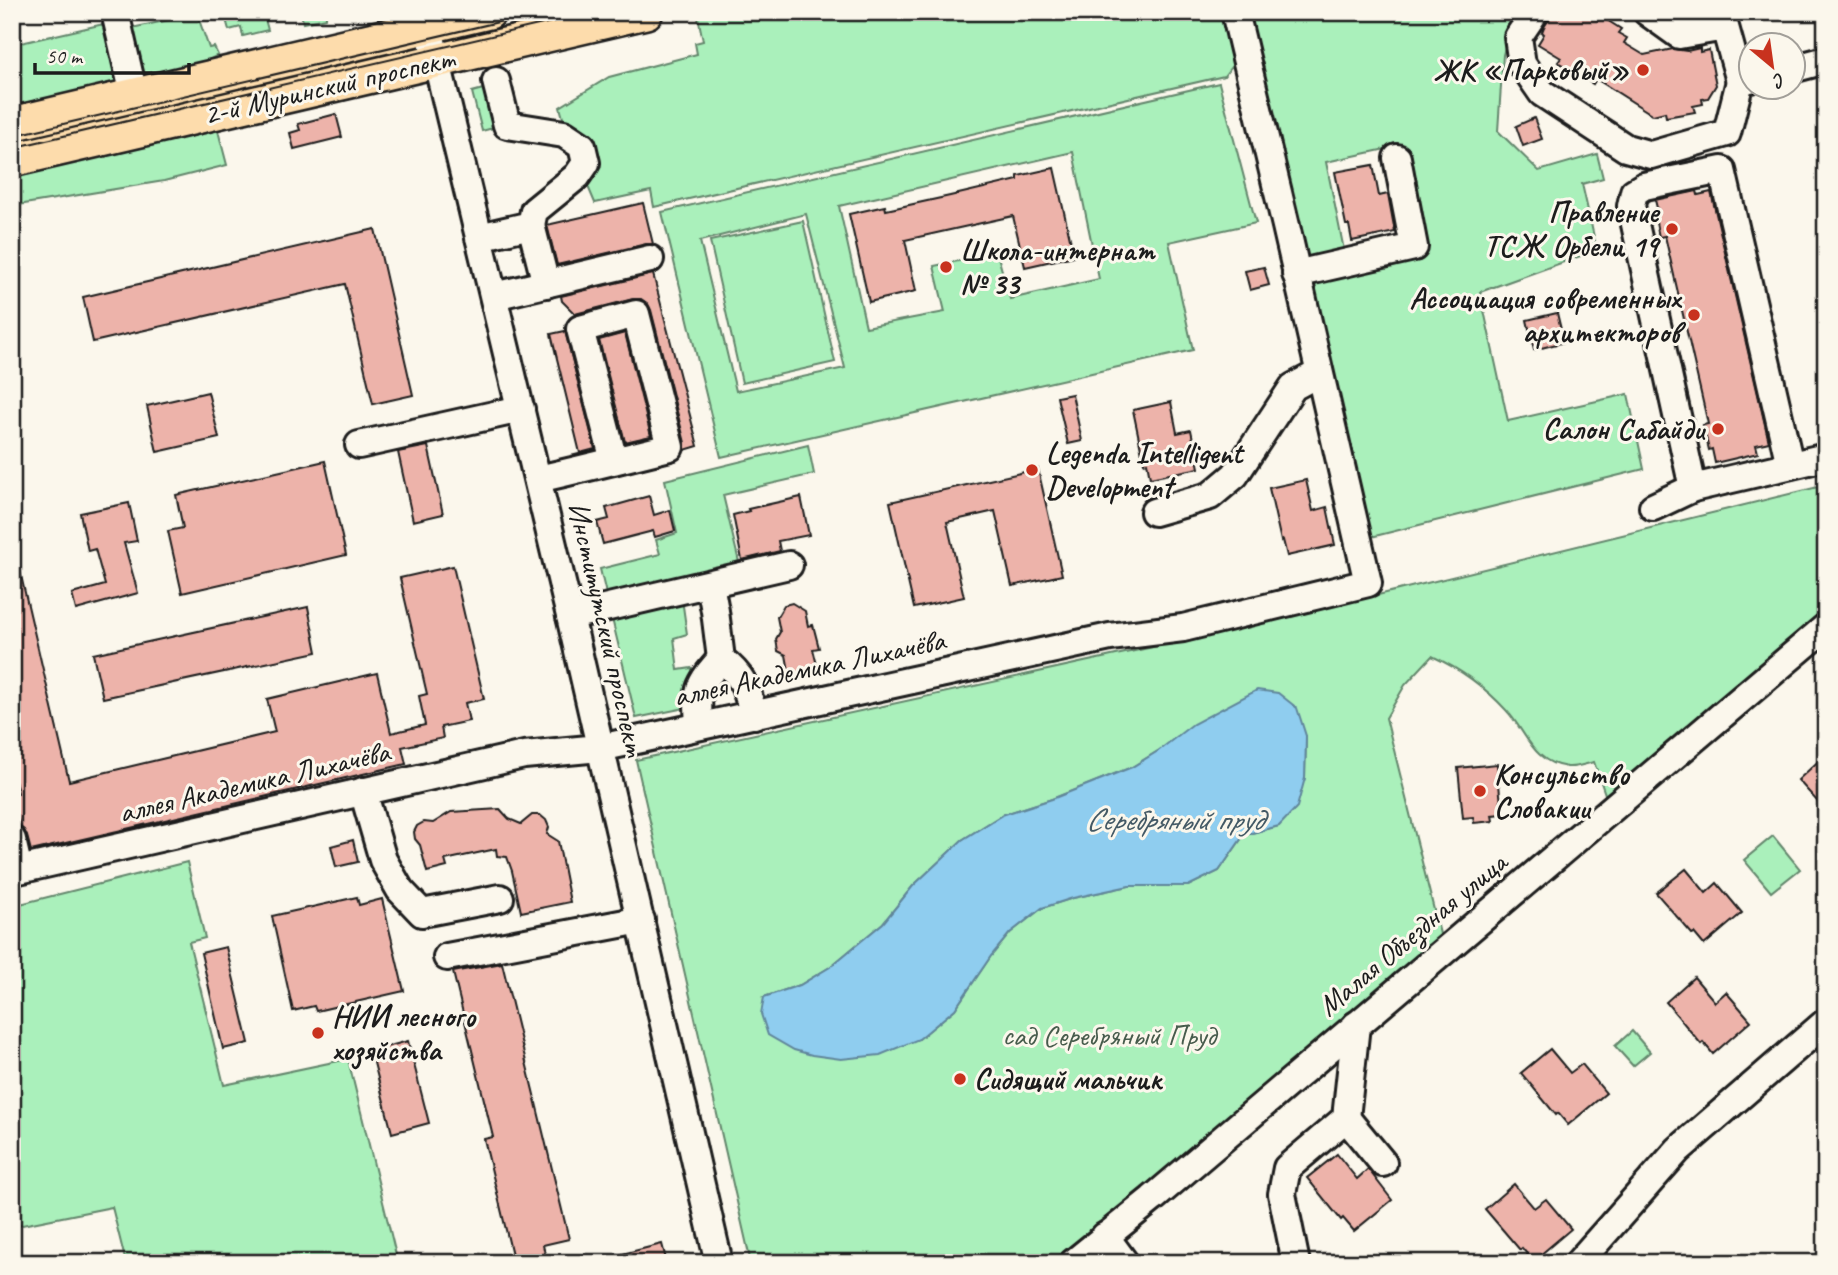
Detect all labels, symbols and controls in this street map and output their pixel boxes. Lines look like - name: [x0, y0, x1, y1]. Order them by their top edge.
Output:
- scale bar: [35, 32, 189, 76]
- north arrow: [1736, 32, 1806, 102]
- street label: 2-й Муринский проспект: [200, 38, 460, 133]
- text: 50 m: [46, 43, 84, 69]
- place label: ЖК «Парковый»: [1434, 51, 1630, 89]
- marker: ЖК «Парковый»: [1635, 62, 1651, 78]
- text: С: [1768, 67, 1790, 94]
- place label: Правление ТСЖ Орбели 19: [1484, 193, 1662, 265]
- marker: Правление ТСЖ Орбели 19: [1664, 221, 1680, 237]
- place label: Школа-интернат № 33: [960, 231, 1156, 303]
- marker: Школа-интернат № 33: [938, 259, 954, 275]
- place label: Ассоциация современных архитекторов: [1409, 279, 1686, 351]
- marker: Ассоциация современных архитекторов: [1686, 307, 1702, 323]
- place label: Салон Сабайди: [1543, 410, 1706, 448]
- marker: Салон Сабайди: [1710, 421, 1726, 437]
- place label: Legenda Intelligent Development: [1046, 434, 1245, 506]
- marker: Legenda Intelligent Development: [1024, 462, 1040, 478]
- street label: Институтский проспект: [559, 498, 655, 761]
- street label: аллея Академика Лихачёва: [670, 620, 950, 715]
- street label: аллея Академика Лихачёва: [115, 732, 395, 832]
- place label: Консульство Словакии: [1494, 755, 1631, 827]
- marker: Консульство Словакии: [1472, 783, 1488, 799]
- water label: Серебряный пруд: [1085, 799, 1269, 840]
- street label: Малая Объездная улица: [1310, 842, 1516, 1024]
- place label: НИИ лесного хозяйства: [332, 997, 478, 1070]
- park label: сад Серебряный Пруд: [1002, 1016, 1218, 1054]
- marker: НИИ лесного хозяйства: [310, 1025, 326, 1041]
- place label: Сидящий мальчик: [974, 1060, 1163, 1098]
- marker: Сидящий мальчик: [952, 1071, 968, 1087]

